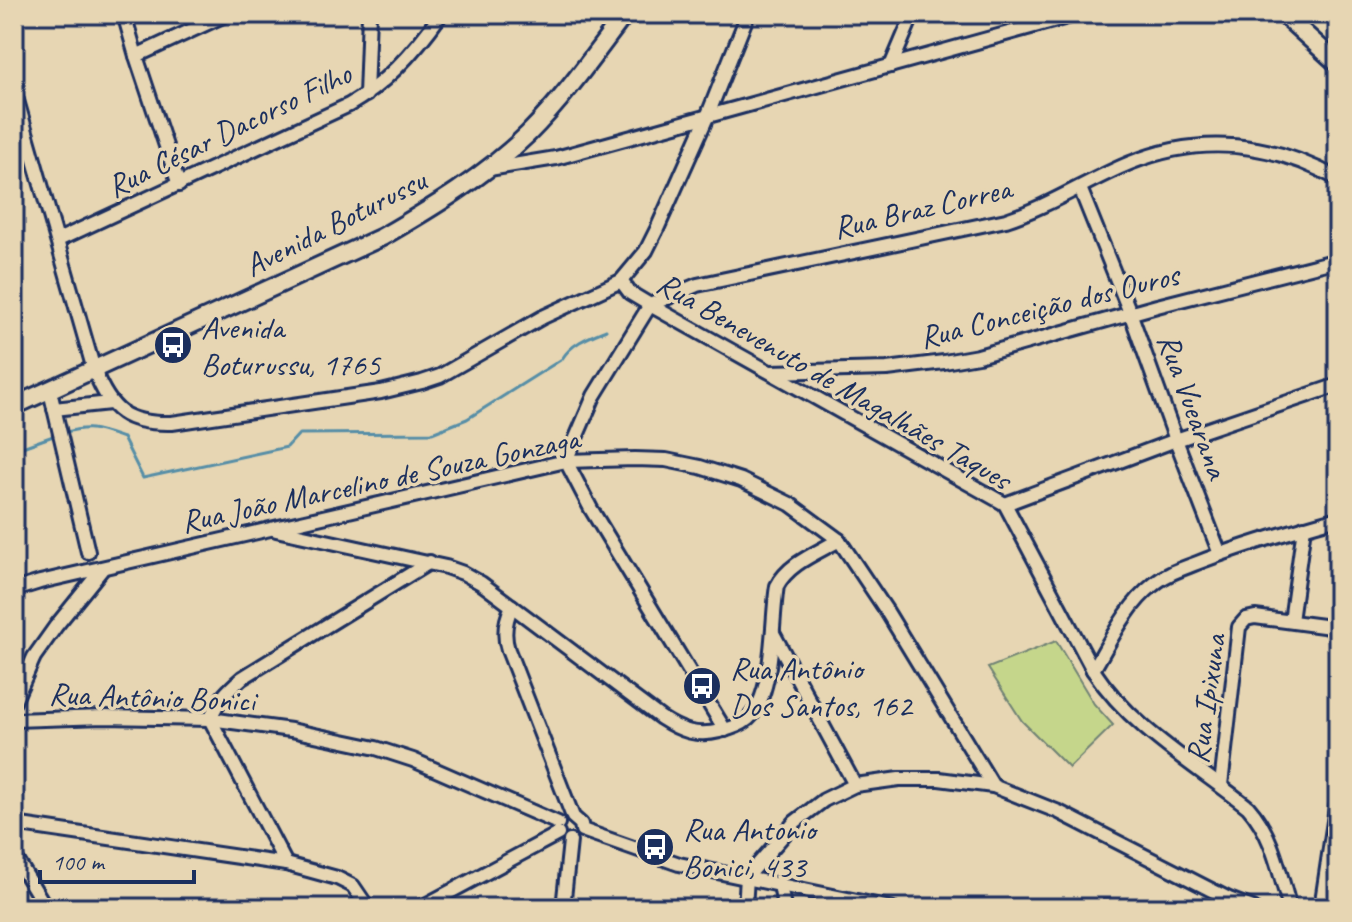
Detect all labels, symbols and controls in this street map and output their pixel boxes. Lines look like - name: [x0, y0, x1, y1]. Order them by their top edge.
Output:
- street label: Rua César Dacorso Filho: [100, 52, 359, 207]
- street label: Avenida Boturussu: [237, 159, 434, 286]
- street label: Rua Braz Correa: [829, 167, 1017, 248]
- street label: Rua Conceição dos Ouros: [915, 253, 1186, 358]
- street label: Rua Benevenuto de Magalhães Taques: [649, 263, 1021, 501]
- place label: Avenida Boturussu, 1765: [201, 307, 382, 385]
- bus stop icon: Avenida Boturussu, 1765: [152, 324, 194, 366]
- street label: Rua Vuearana: [1148, 328, 1239, 486]
- street label: Rua João Marcelino de Souza Gonzaga: [177, 417, 585, 542]
- street label: Rua Ipixuna: [1177, 630, 1236, 766]
- place label: Rua Antônio Dos Santos, 162: [730, 648, 914, 726]
- bus stop icon: Rua Antônio Dos Santos, 162: [681, 665, 723, 707]
- street label: Rua Antônio Bonici: [48, 673, 260, 721]
- place label: Rua Antonio Bonici, 433: [683, 809, 819, 887]
- bus stop icon: Rua Antonio Bonici, 433: [634, 826, 676, 868]
- scale bar: [40, 834, 194, 884]
- text: 100 m: [52, 847, 106, 877]

